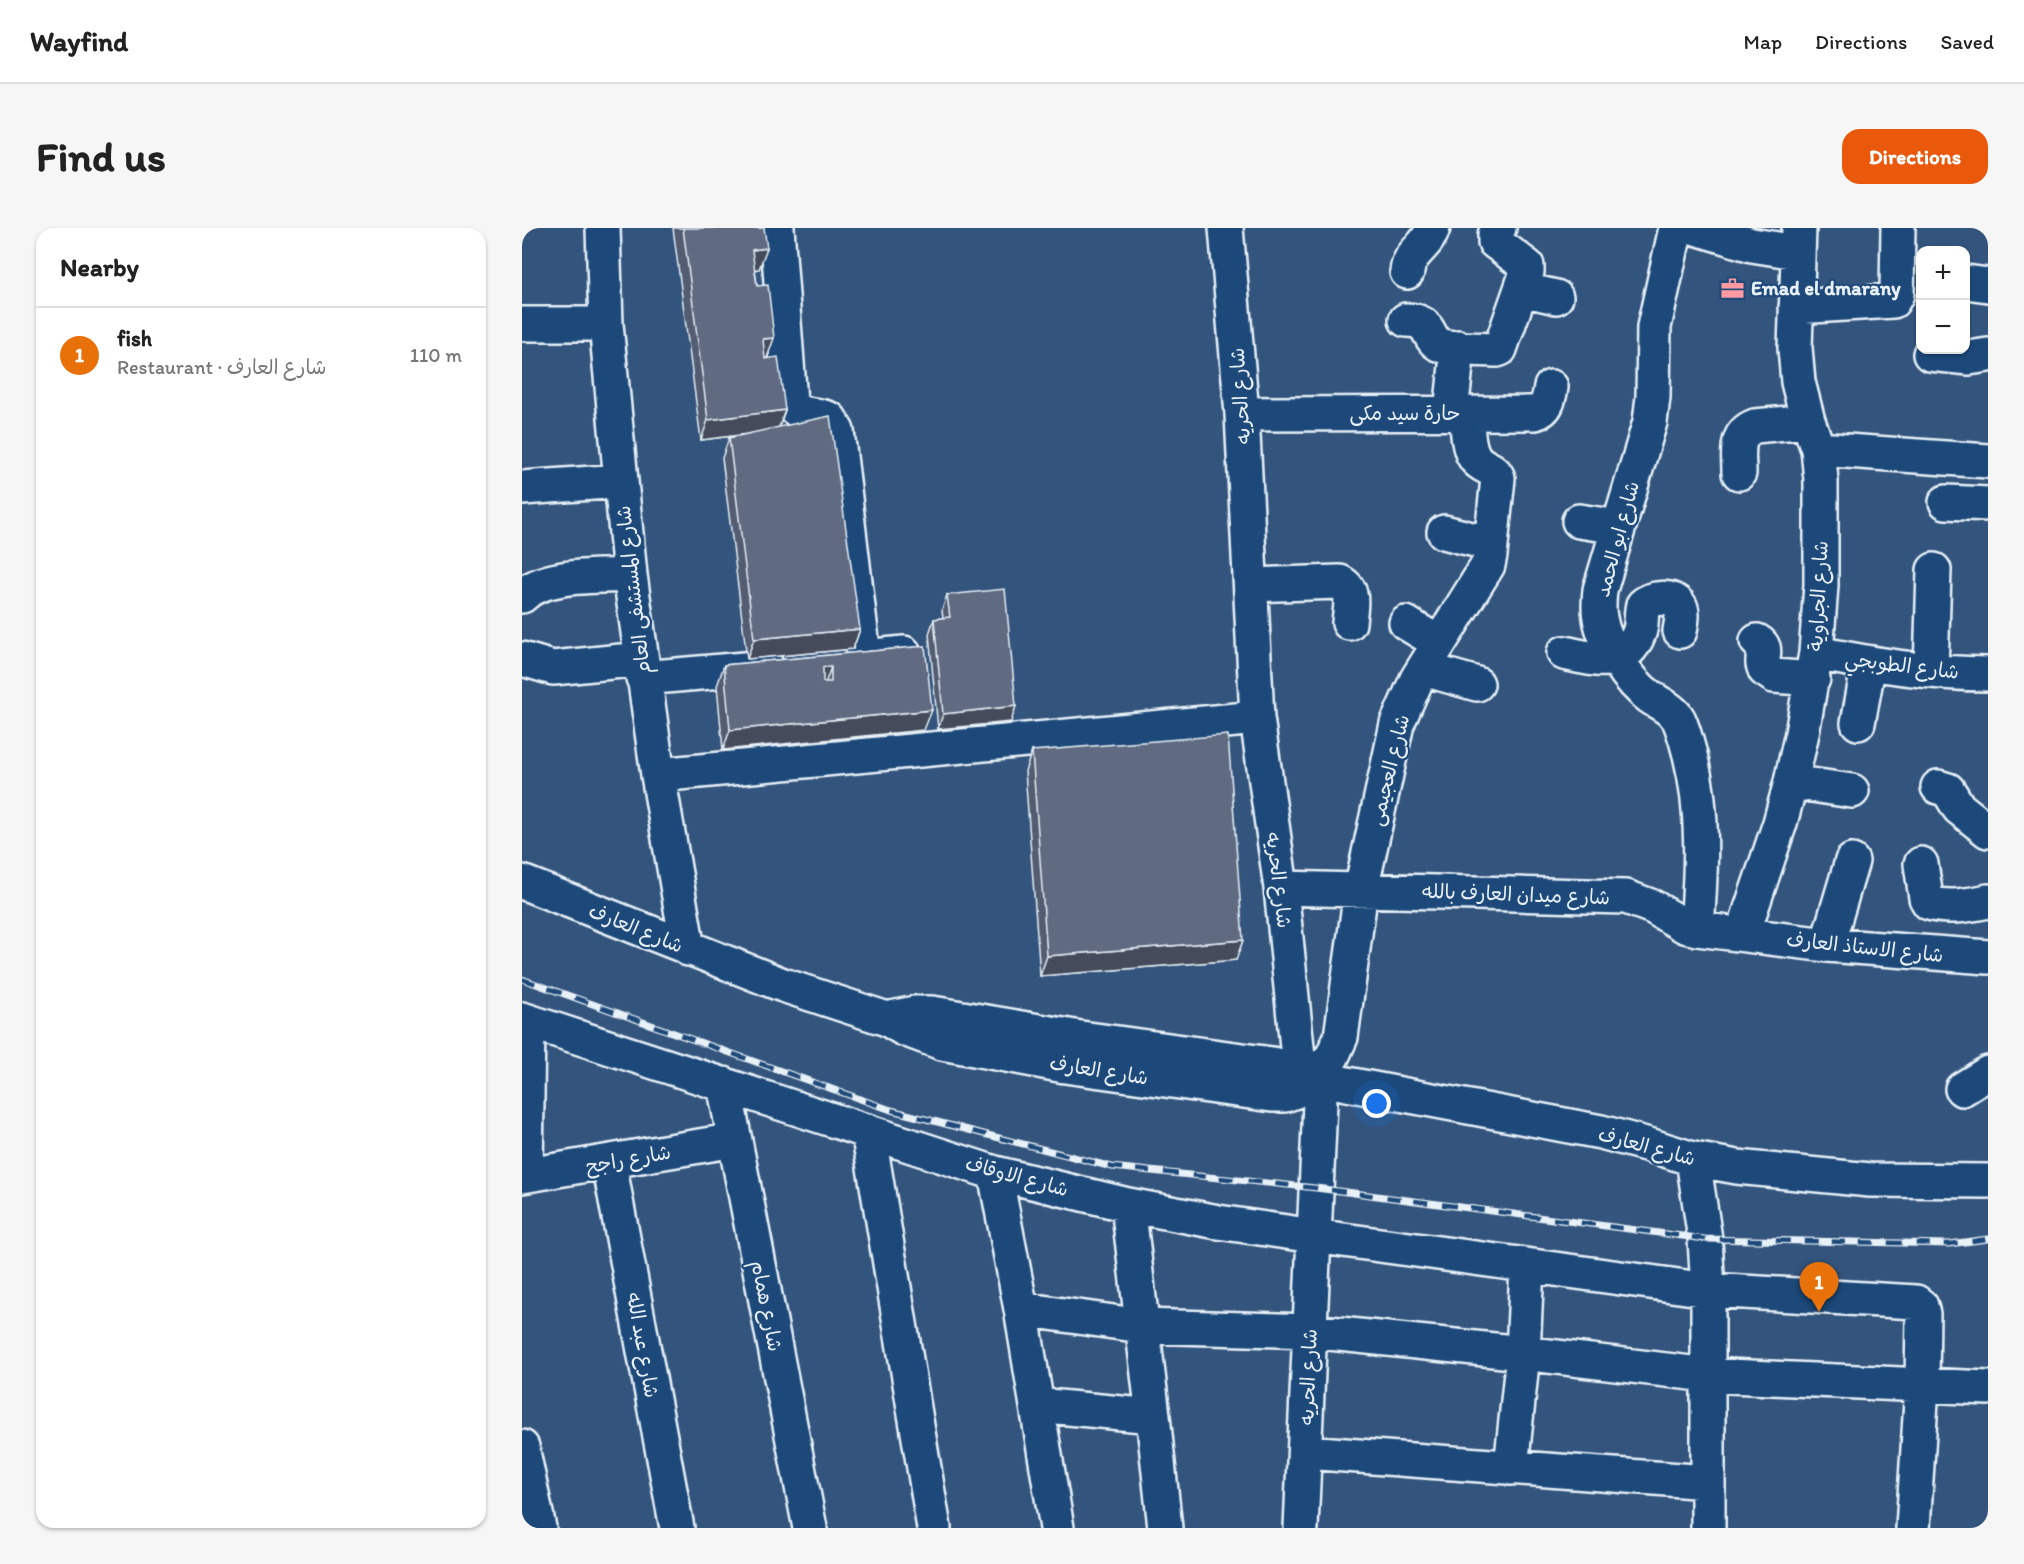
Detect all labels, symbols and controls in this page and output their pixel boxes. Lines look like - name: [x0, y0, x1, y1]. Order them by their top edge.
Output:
- text: Wayfind: [30, 24, 128, 58]
- text: Map: [1744, 29, 1782, 54]
- text: Directions: [1815, 29, 1907, 54]
- text: Saved: [1940, 29, 1994, 54]
- button: Directions: [1842, 129, 1988, 184]
- text: Find us: [36, 131, 166, 182]
- map controls: [1916, 246, 1970, 354]
- button: +: [1916, 246, 1970, 300]
- text: Nearby: [60, 251, 139, 283]
- office icon: Emad el dmarany: [1720, 275, 1746, 301]
- place label: Emad el dmarany: [1751, 276, 1901, 301]
- button: −: [1916, 300, 1970, 354]
- text: fish: [117, 325, 152, 352]
- text: 1: [75, 343, 84, 367]
- text: 110 m: [410, 343, 462, 367]
- street label: شارع الحريه: [1225, 347, 1257, 445]
- text: Restaurant · شارع العارف: [117, 355, 326, 379]
- street label: حارة سيد مكى: [1350, 401, 1460, 426]
- street label: شارع ابو الحمد: [1590, 478, 1646, 600]
- street label: شارع المستشفى العام: [611, 504, 659, 676]
- street label: شارع الجراوية: [1803, 540, 1835, 652]
- street label: شارع الطوبجي: [1843, 646, 1960, 690]
- street label: شارع العجيمى: [1364, 712, 1416, 829]
- street label: شارع الحريه: [1259, 831, 1297, 930]
- street label: شارع ميدان العارف بالله: [1422, 879, 1610, 911]
- street label: شارع العارف: [585, 898, 687, 960]
- street label: شارع الاستاذ العارف: [1785, 927, 1945, 969]
- street label: شارع العارف: [1048, 1050, 1150, 1092]
- your location: [1362, 1089, 1391, 1118]
- street label: شارع العارف: [1595, 1122, 1698, 1172]
- street label: شارع راجح: [583, 1140, 673, 1180]
- street label: شارع الاوقاف: [962, 1151, 1071, 1203]
- street label: شارع همام: [743, 1258, 788, 1354]
- pin: 1: [1800, 1262, 1838, 1312]
- street label: شارع عبد الله: [620, 1290, 664, 1400]
- street label: شارع الحريه: [1294, 1328, 1324, 1426]

